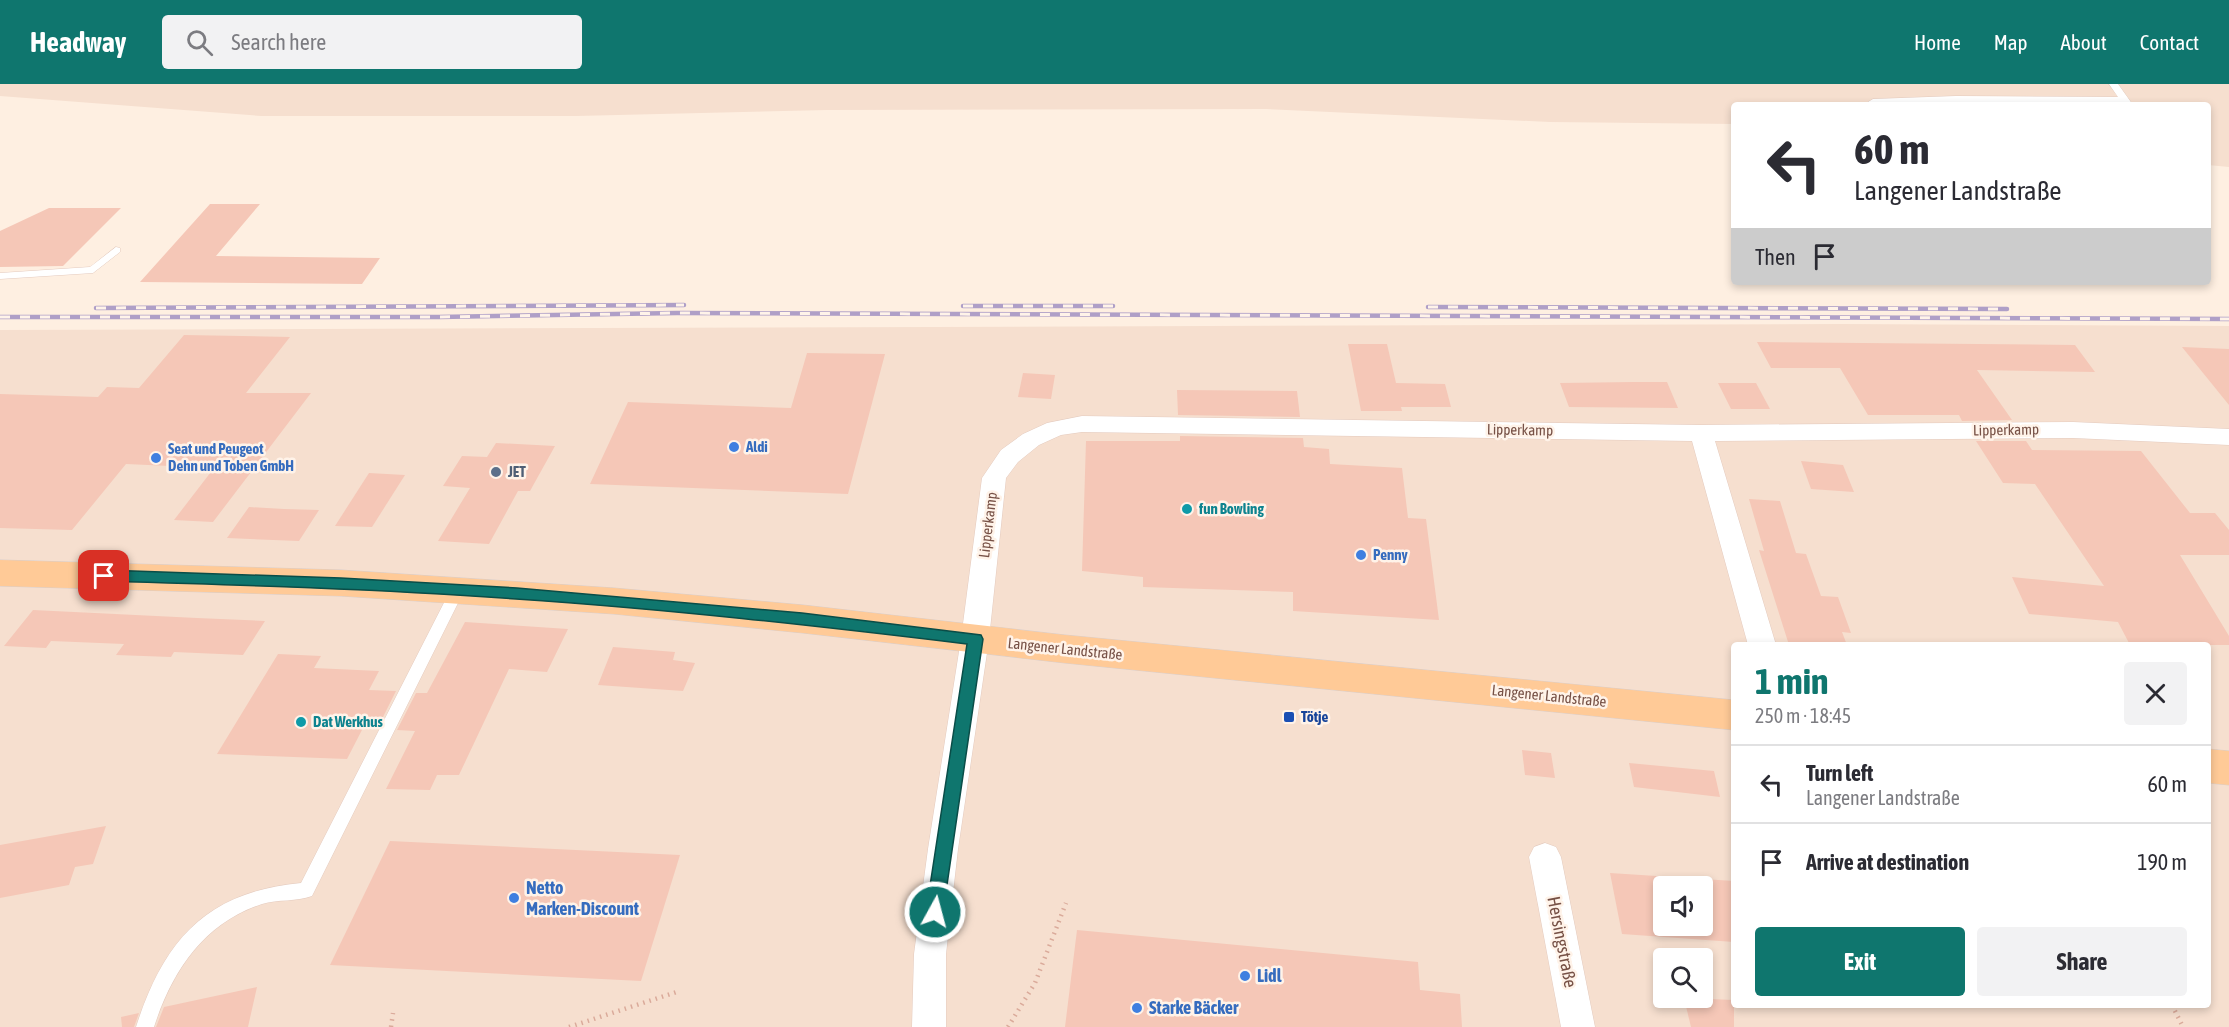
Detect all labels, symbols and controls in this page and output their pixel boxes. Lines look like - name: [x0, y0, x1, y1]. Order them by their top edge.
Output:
- search box: [162, 15, 582, 69]
- text: Headway: [30, 26, 126, 58]
- icon: search: [183, 26, 216, 59]
- text: Search here: [231, 29, 326, 55]
- text: Home: [1914, 30, 1961, 54]
- text: Map: [1994, 30, 2028, 54]
- text: About: [2061, 30, 2107, 54]
- text: Contact: [2140, 30, 2199, 54]
- text: 60 m: [1854, 125, 1929, 173]
- icon: left: [1755, 126, 1833, 204]
- text: Langener Landstraße: [1854, 175, 2062, 206]
- icon: arrive: [1808, 240, 1841, 273]
- text: Then: [1755, 244, 1796, 270]
- street label: Lipperkamp: [1487, 420, 1553, 439]
- street label: Lipperkamp: [1973, 420, 2039, 439]
- place label: Aldi: [745, 438, 768, 455]
- place label: Seat und Peugeot Dehn und Toben GmbH: [168, 440, 294, 474]
- marker: Aldi: [727, 440, 741, 454]
- marker: Seat und Peugeot Dehn und Toben GmbH: [149, 451, 163, 465]
- place label: JET: [507, 463, 526, 480]
- marker: JET: [489, 465, 503, 479]
- street label: Lipperkamp: [975, 491, 1000, 559]
- place label: fun Bowling: [1198, 500, 1264, 517]
- marker: fun Bowling: [1180, 502, 1194, 516]
- place label: Penny: [1373, 546, 1409, 563]
- marker: Penny: [1354, 548, 1368, 562]
- pin: [78, 550, 129, 601]
- icon: arrive: [87, 559, 120, 592]
- street label: Langener Landstraße: [1007, 634, 1123, 663]
- text: 1 min: [1755, 660, 1829, 702]
- button: close: [2124, 662, 2187, 725]
- street label: Langener Landstraße: [1491, 681, 1607, 710]
- text: 250 m · 18:45: [1755, 704, 1851, 727]
- place label: Tötje: [1301, 708, 1329, 725]
- marker: Tötje: [1282, 710, 1296, 724]
- place label: Dat Werkhus: [313, 713, 384, 730]
- marker: Dat Werkhus: [294, 715, 308, 729]
- text: Turn left: [1806, 760, 1873, 786]
- icon: left: [1755, 768, 1788, 801]
- text: 60 m: [2147, 771, 2187, 797]
- text: Langener Landstraße: [1806, 786, 1960, 809]
- icon: arrive: [1755, 846, 1788, 879]
- text: Arrive at destination: [1806, 849, 1969, 875]
- text: 190 m: [2137, 849, 2187, 875]
- map controls: [1653, 876, 1713, 1008]
- button: sound: [1653, 876, 1713, 936]
- place label: Netto Marken-Discount: [526, 877, 640, 919]
- position arrow: [903, 880, 967, 944]
- marker: Netto Marken-Discount: [507, 891, 521, 905]
- street label: Hersingstraße: [1543, 895, 1582, 989]
- button: Exit: [1755, 927, 1965, 996]
- button: Share: [1977, 927, 2187, 996]
- button: search: [1653, 948, 1713, 1008]
- place label: Lidl: [1257, 965, 1282, 986]
- marker: Lidl: [1238, 969, 1252, 983]
- place label: Starke Bäcker: [1149, 997, 1239, 1018]
- marker: Starke Bäcker: [1130, 1001, 1144, 1015]

